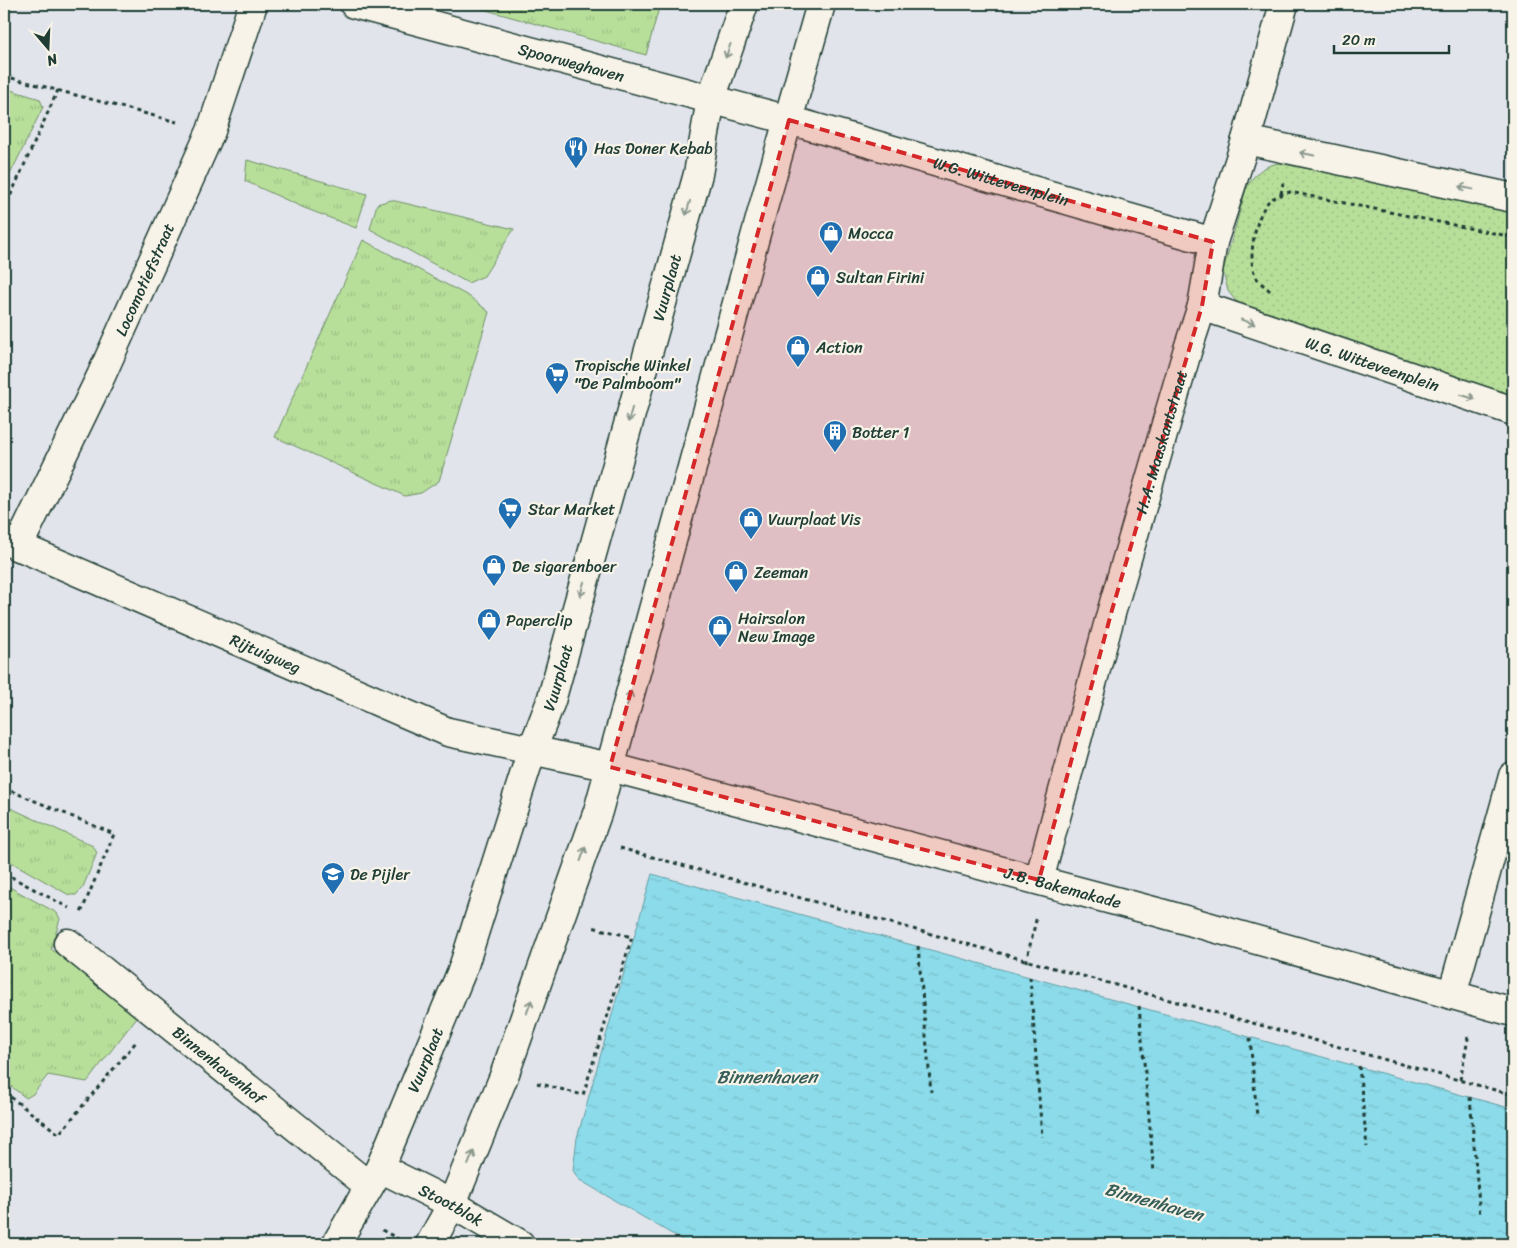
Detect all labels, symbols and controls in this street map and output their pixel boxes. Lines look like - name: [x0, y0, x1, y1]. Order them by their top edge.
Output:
- north arrow: [22, 22, 72, 72]
- scale bar: [1334, 22, 1450, 54]
- text: 20 m: [1342, 27, 1376, 53]
- street label: Spoorweghaven: [515, 34, 628, 91]
- one-way arrow: [723, 43, 732, 58]
- text: N: [43, 46, 62, 73]
- place label: Has Doner Kebab: [594, 134, 713, 163]
- restaurant icon: Has Doner Kebab: [563, 135, 589, 169]
- street label: W.G. Witteveenplein: [930, 148, 1073, 215]
- one-way arrow: [1299, 149, 1315, 158]
- one-way arrow: [1458, 183, 1474, 192]
- one-way arrow: [683, 200, 692, 216]
- street label: Locomotiefstraat: [107, 218, 183, 341]
- place label: Mocca: [848, 219, 894, 248]
- shop icon: Mocca: [818, 220, 844, 254]
- street label: Vuurplaat: [644, 251, 690, 324]
- place label: Sultan Firini: [836, 263, 925, 292]
- shop icon: Sultan Firini: [805, 264, 831, 298]
- one-way arrow: [1240, 318, 1256, 327]
- street label: W.G. Witteveenplein: [1301, 328, 1444, 400]
- place label: Action: [815, 333, 863, 362]
- shop icon: Action: [785, 334, 811, 368]
- place label: Tropische Winkel "De Palmboom": [574, 351, 691, 398]
- supermarket icon: Tropische Winkel "De Palmboom": [544, 361, 570, 395]
- street label: H.A. Maaskantstraat: [1127, 366, 1196, 517]
- one-way arrow: [1460, 393, 1476, 402]
- one-way arrow: [625, 407, 635, 423]
- place label: Botter 1: [852, 418, 909, 447]
- building icon: Botter 1: [822, 419, 848, 453]
- place label: Star Market: [528, 495, 615, 524]
- supermarket icon: Star Market: [497, 496, 523, 530]
- place label: Vuurplaat Vis: [768, 505, 861, 534]
- shop icon: Vuurplaat Vis: [738, 506, 764, 540]
- place label: De sigarenboer: [512, 552, 618, 581]
- shop icon: De sigarenboer: [481, 553, 507, 587]
- place label: Zeeman: [754, 558, 808, 587]
- shop icon: Zeeman: [723, 559, 749, 593]
- one-way arrow: [577, 580, 587, 596]
- place label: Hairsalon New Image: [738, 604, 815, 651]
- place label: Paperclip: [506, 606, 573, 635]
- shop icon: Paperclip: [476, 607, 502, 641]
- shop icon: Hairsalon New Image: [707, 614, 733, 648]
- street label: Rijtuigweg: [225, 625, 305, 682]
- street label: Vuurplaat: [534, 641, 581, 716]
- one-way arrow: [625, 690, 635, 706]
- one-way arrow: [579, 846, 588, 862]
- street label: J.B. Bakemakade: [1000, 858, 1125, 917]
- place label: De Pijler: [350, 860, 411, 889]
- school or university icon: De Pijler: [320, 861, 346, 895]
- one-way arrow: [525, 1000, 534, 1015]
- street label: Binnenhavenhof: [166, 1018, 273, 1113]
- street label: Vuurplaat: [399, 1023, 452, 1097]
- water label: Binnenhaven: [717, 1061, 820, 1093]
- one-way arrow: [467, 1151, 476, 1166]
- water label: Binnenhaven: [1101, 1173, 1209, 1232]
- street label: Stootblok: [414, 1176, 489, 1235]

